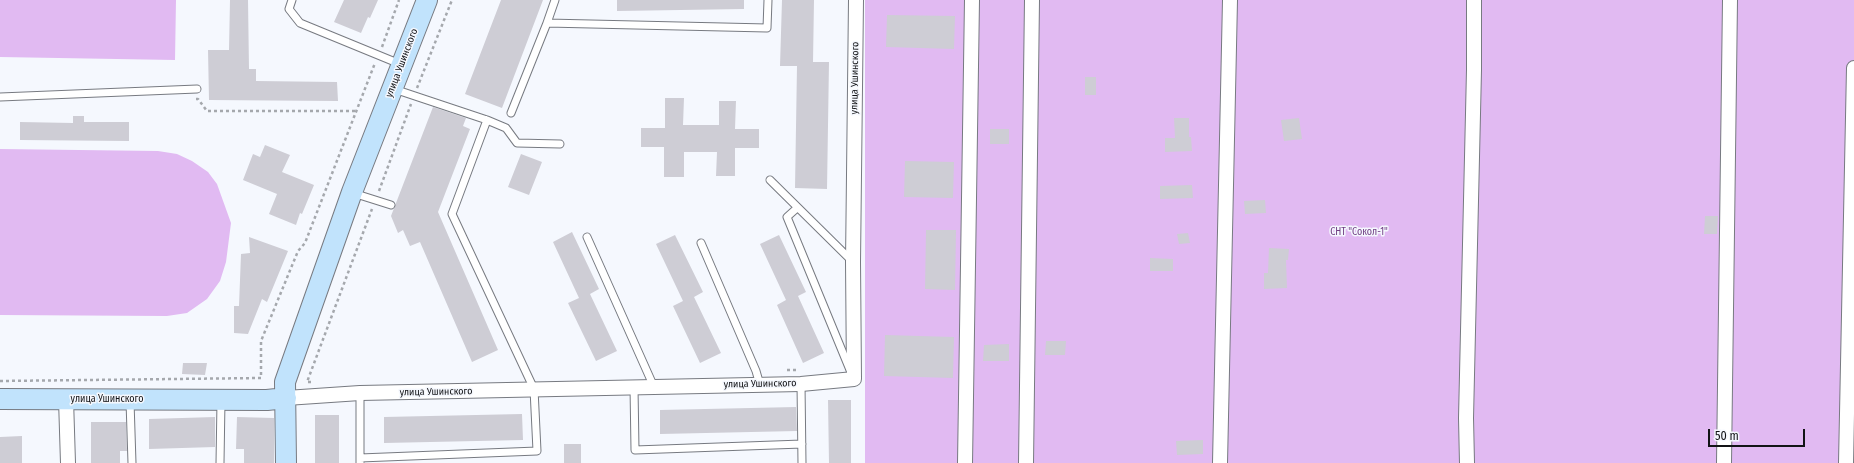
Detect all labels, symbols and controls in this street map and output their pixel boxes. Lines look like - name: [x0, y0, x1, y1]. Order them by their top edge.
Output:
- street label: улица Ушинского: [383, 27, 421, 99]
- street label: улица Ушинского: [848, 41, 862, 115]
- park label: СНТ "Сокол-1": [1330, 226, 1388, 238]
- street label: улица Ушинского: [723, 377, 797, 391]
- street label: улица Ушинского: [399, 385, 473, 399]
- street label: улица Ушинского: [71, 393, 143, 405]
- scale bar: [1710, 421, 1807, 447]
- text: 50 m: [1715, 429, 1739, 443]

